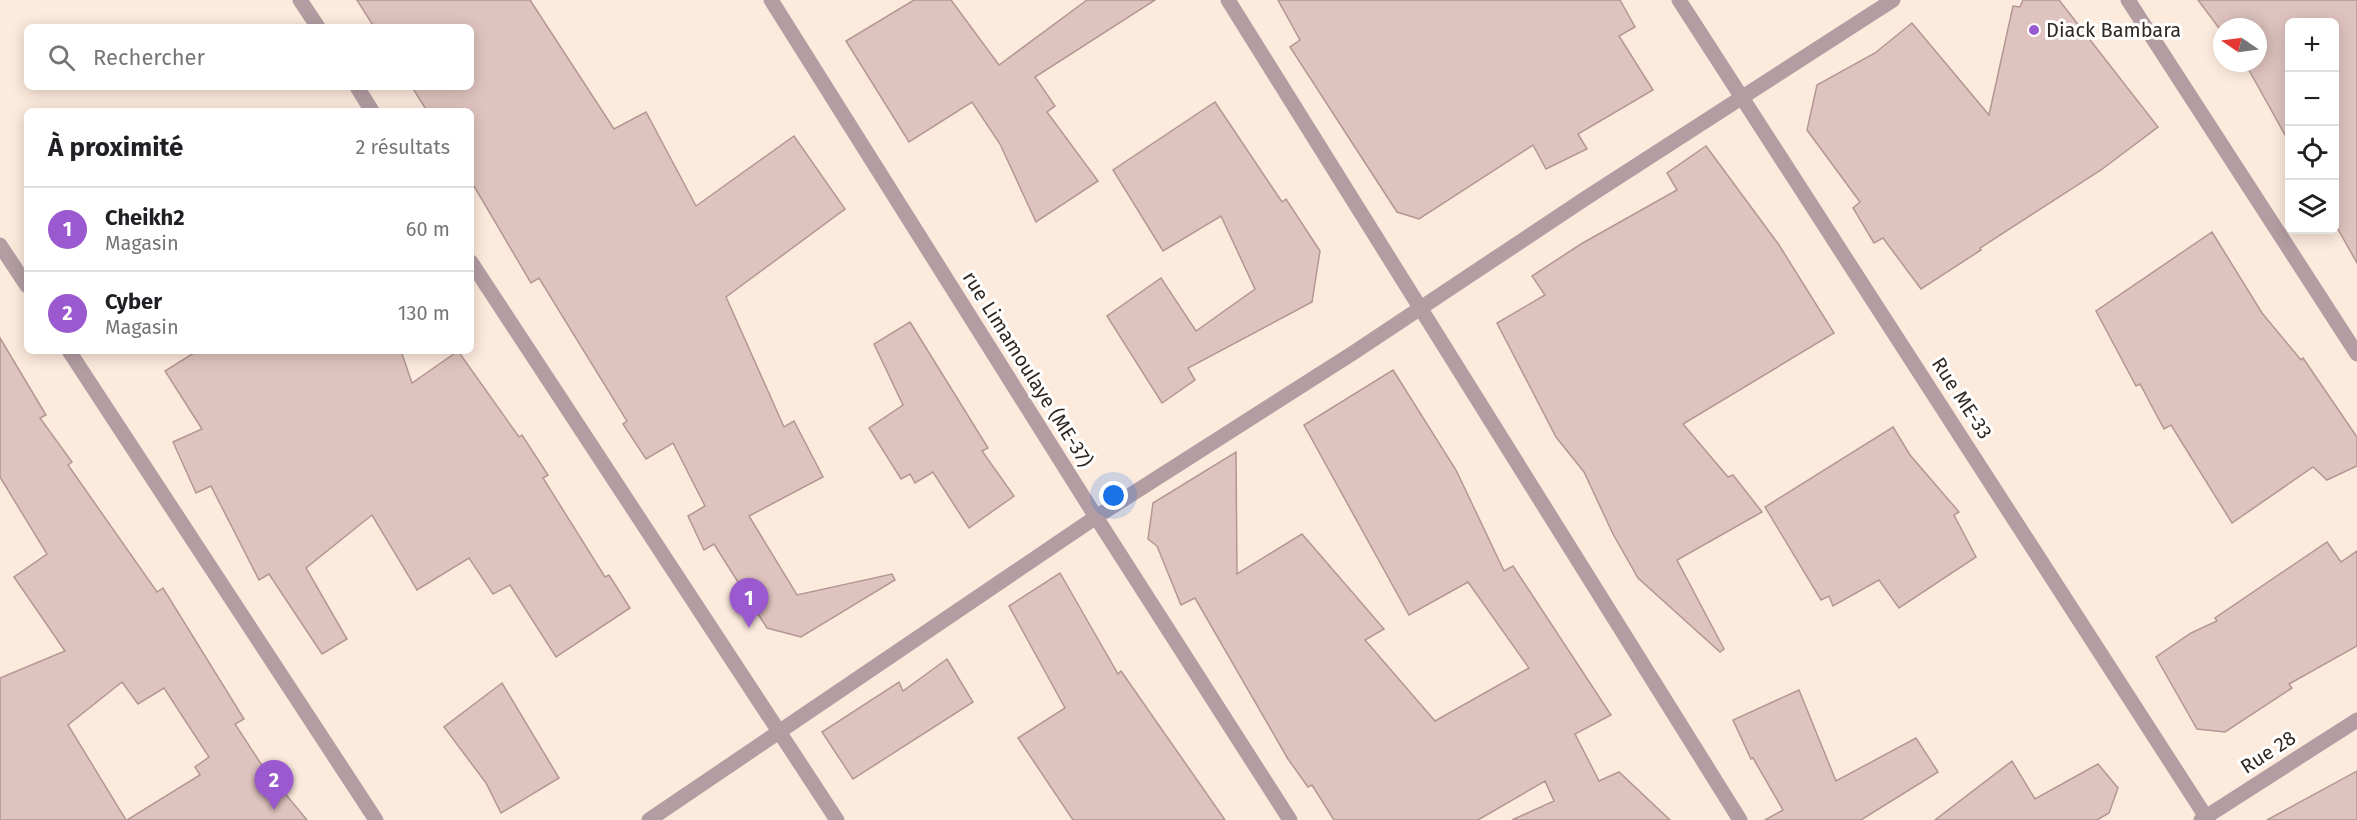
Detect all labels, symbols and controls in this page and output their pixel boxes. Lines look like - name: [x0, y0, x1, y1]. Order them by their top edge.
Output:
- place label: Diack Bambara: [2046, 18, 2181, 42]
- north arrow: [2213, 18, 2267, 72]
- map controls: [2285, 18, 2339, 234]
- button: +: [2285, 18, 2339, 72]
- marker: Diack Bambara: [2027, 23, 2041, 37]
- search box: [24, 24, 474, 90]
- icon: search: [45, 41, 78, 74]
- text: Rechercher: [93, 44, 205, 71]
- button: −: [2285, 72, 2339, 126]
- button: locate: [2285, 126, 2339, 180]
- text: À proximité: [48, 132, 183, 163]
- text: 2 résultats: [355, 135, 450, 159]
- button: layers: [2285, 180, 2339, 234]
- text: Cheikh2: [105, 204, 185, 231]
- text: 1: [63, 217, 72, 241]
- text: 60 m: [406, 217, 450, 241]
- text: Magasin: [105, 231, 179, 255]
- street label: rue Limamoulaye (ME-37): [958, 267, 1098, 471]
- text: Cyber: [105, 288, 162, 315]
- text: 2: [62, 301, 73, 325]
- text: 130 m: [398, 301, 450, 325]
- text: Magasin: [105, 315, 179, 339]
- street label: Rue ME-33: [1927, 353, 1997, 443]
- your location: [1099, 481, 1128, 510]
- pin: 1: [730, 578, 768, 628]
- street label: Rue 28: [2236, 725, 2300, 779]
- pin: 2: [254, 760, 294, 810]

